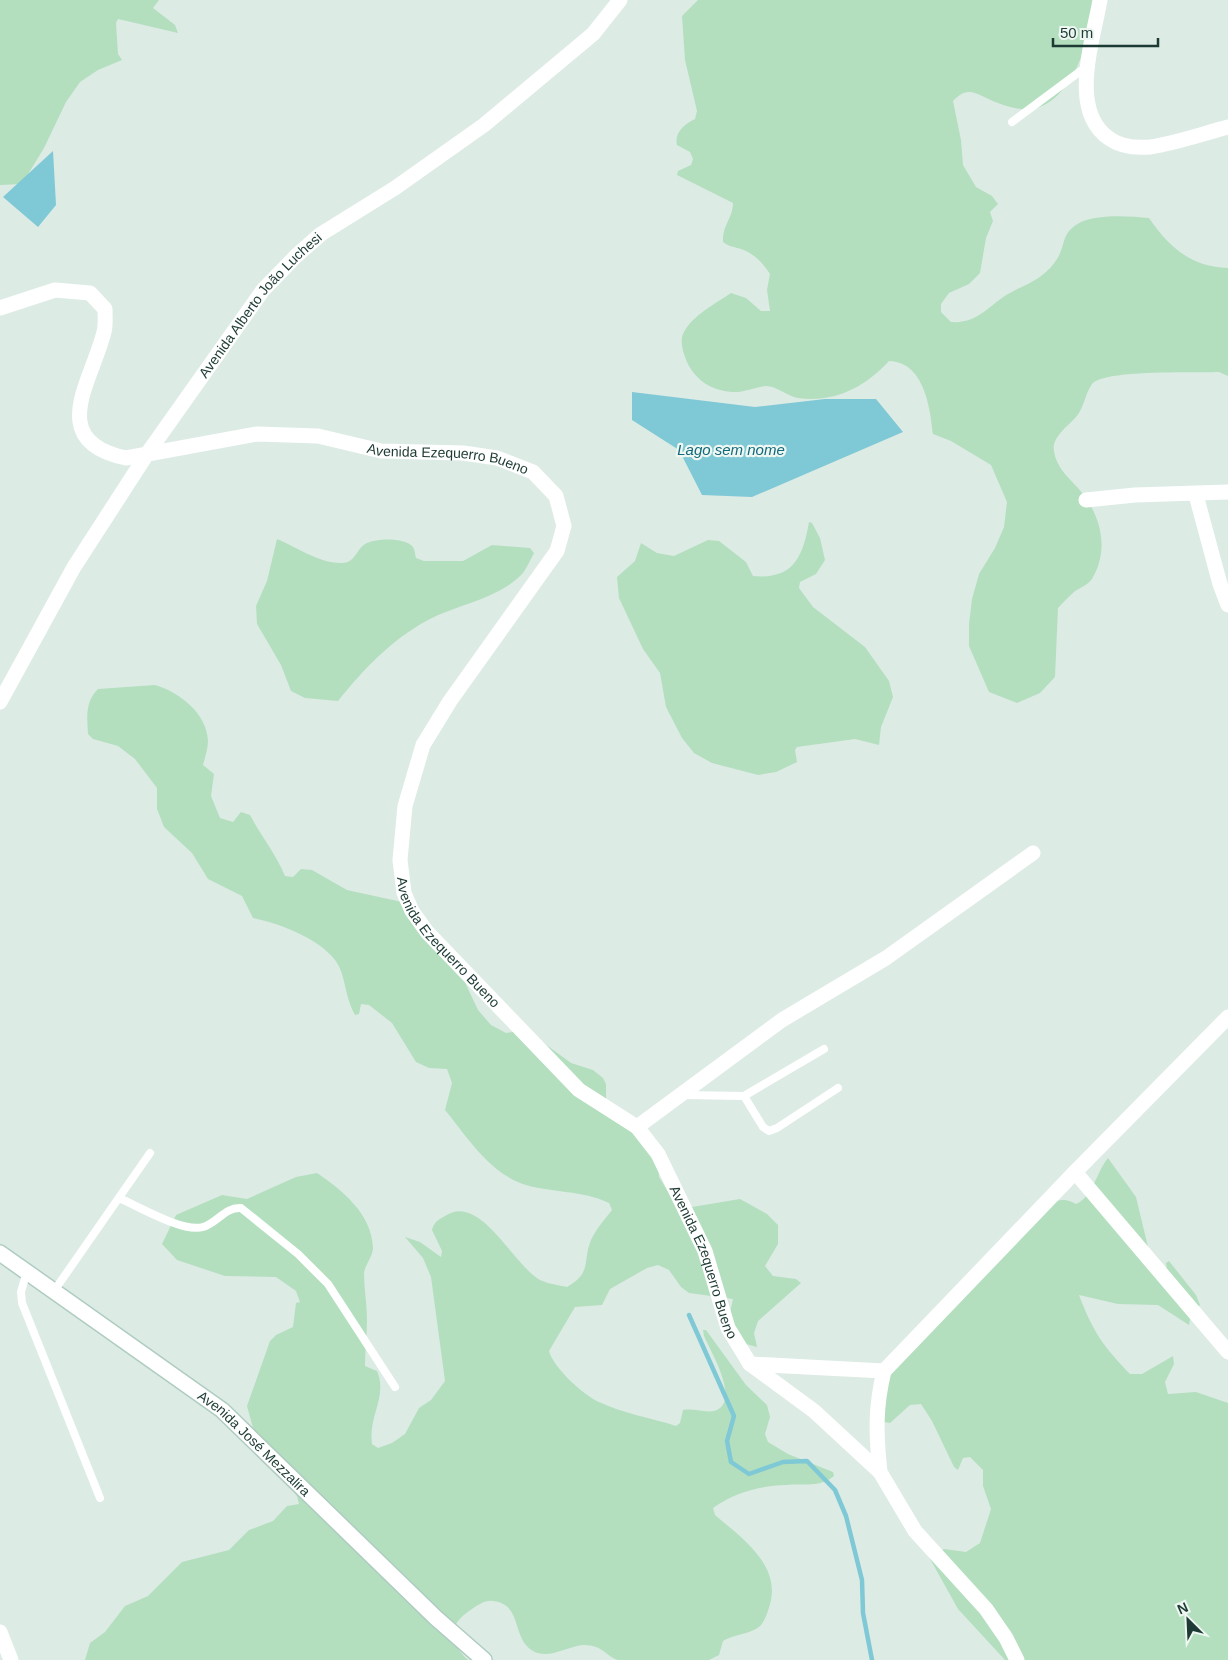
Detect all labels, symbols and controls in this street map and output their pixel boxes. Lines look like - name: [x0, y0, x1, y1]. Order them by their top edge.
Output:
- scale bar: [1053, 15, 1158, 47]
- text: 50 m: [1060, 24, 1093, 41]
- street label: Avenida Alberto João Luchesi: [196, 229, 325, 381]
- street label: Avenida Ezequerro Bueno: [366, 440, 531, 477]
- water label: Lago sem nome: [677, 441, 785, 458]
- street label: Avenida Ezequerro Bueno: [394, 876, 503, 1011]
- street label: Avenida Ezequerro Bueno: [667, 1183, 741, 1342]
- street label: Avenida José Mezzalira: [195, 1387, 314, 1499]
- north arrow: [1163, 1595, 1213, 1645]
- text: N: [1175, 1599, 1191, 1617]

